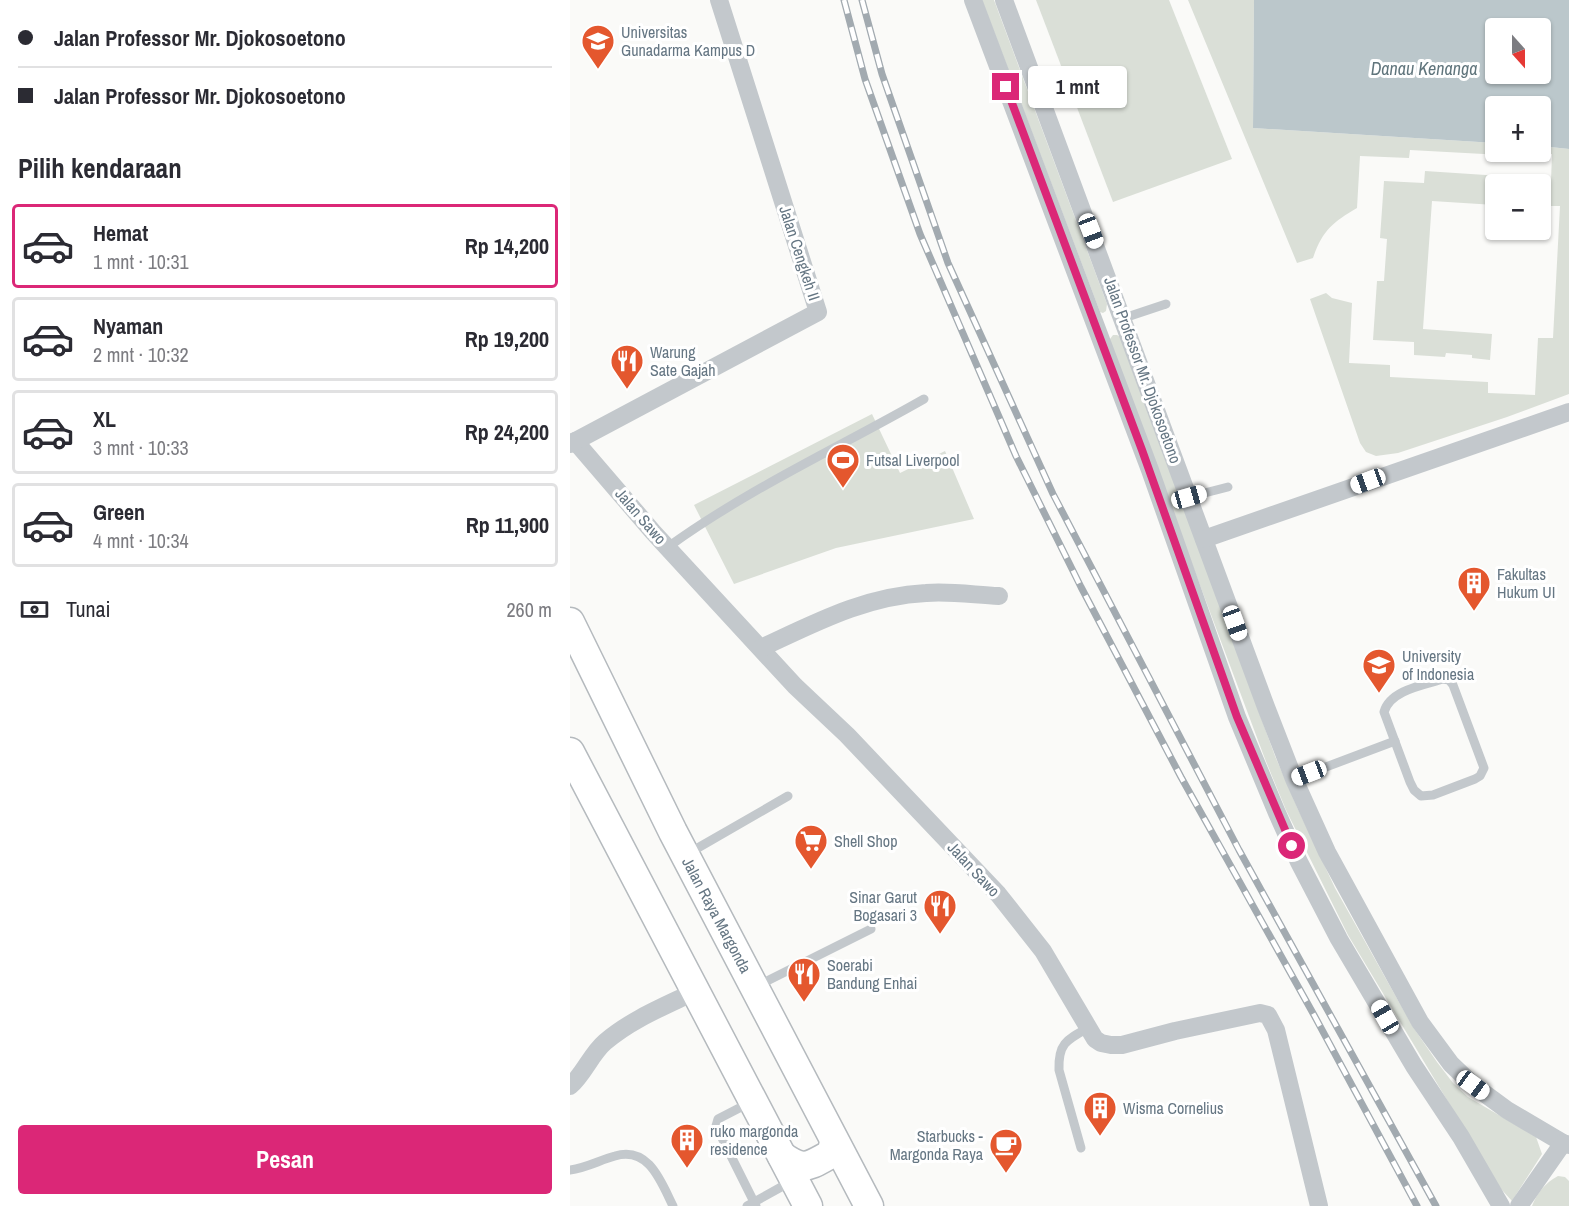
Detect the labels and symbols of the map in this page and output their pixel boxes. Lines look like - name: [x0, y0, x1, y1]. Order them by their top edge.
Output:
- north arrow: [1485, 18, 1551, 84]
- place label: Universitas Gunadarma Kampus D: [621, 21, 755, 61]
- school or university icon: Universitas Gunadarma Kampus D: [580, 23, 616, 70]
- water label: Danau Kenanga: [1371, 56, 1477, 81]
- callout: 1 mnt: [1027, 66, 1126, 108]
- route end: [992, 73, 1019, 100]
- street label: Jalan Cengkeh II: [774, 203, 826, 303]
- car: [1076, 211, 1106, 251]
- street label: Jalan Professor Mr. Djokosoetono: [1099, 274, 1187, 466]
- place label: Warung Sate Gajah: [650, 341, 716, 381]
- restaurant icon: Warung Sate Gajah: [609, 343, 645, 390]
- sports icon: Futsal Liverpool: [825, 442, 861, 489]
- place label: Futsal Liverpool: [866, 449, 959, 471]
- car: [1348, 466, 1388, 496]
- street label: Jalan Sawo: [610, 483, 672, 549]
- car: [1169, 483, 1209, 511]
- place label: Fakultas Hukum UI: [1497, 563, 1555, 603]
- building icon: Fakultas Hukum UI: [1456, 565, 1492, 612]
- car: [1220, 603, 1250, 643]
- place label: University of Indonesia: [1402, 645, 1475, 685]
- school or university icon: University of Indonesia: [1361, 647, 1397, 694]
- car: [1289, 758, 1329, 788]
- supermarket icon: Shell Shop: [793, 823, 829, 870]
- place label: Shell Shop: [834, 830, 897, 852]
- route start: [1278, 832, 1305, 859]
- street label: Jalan Sawo: [943, 837, 1005, 901]
- street label: Jalan Raya Margonda: [677, 853, 757, 977]
- place label: Sinar Garut Bogasari 3: [849, 886, 917, 926]
- restaurant icon: Sinar Garut Bogasari 3: [922, 888, 958, 935]
- place label: Soerabi Bandung Enhai: [827, 954, 917, 994]
- restaurant icon: Soerabi Bandung Enhai: [786, 956, 822, 1003]
- car: [1368, 997, 1402, 1037]
- car: [1453, 1067, 1493, 1103]
- building icon: Wisma Cornelius: [1082, 1090, 1118, 1137]
- place label: Wisma Cornelius: [1123, 1097, 1224, 1119]
- place label: ruko margonda residence: [710, 1120, 799, 1160]
- building icon: ruko margonda residence: [669, 1122, 705, 1169]
- place label: Starbucks - Margonda Raya: [890, 1125, 984, 1165]
- cafe icon: Starbucks - Margonda Raya: [988, 1127, 1024, 1174]

